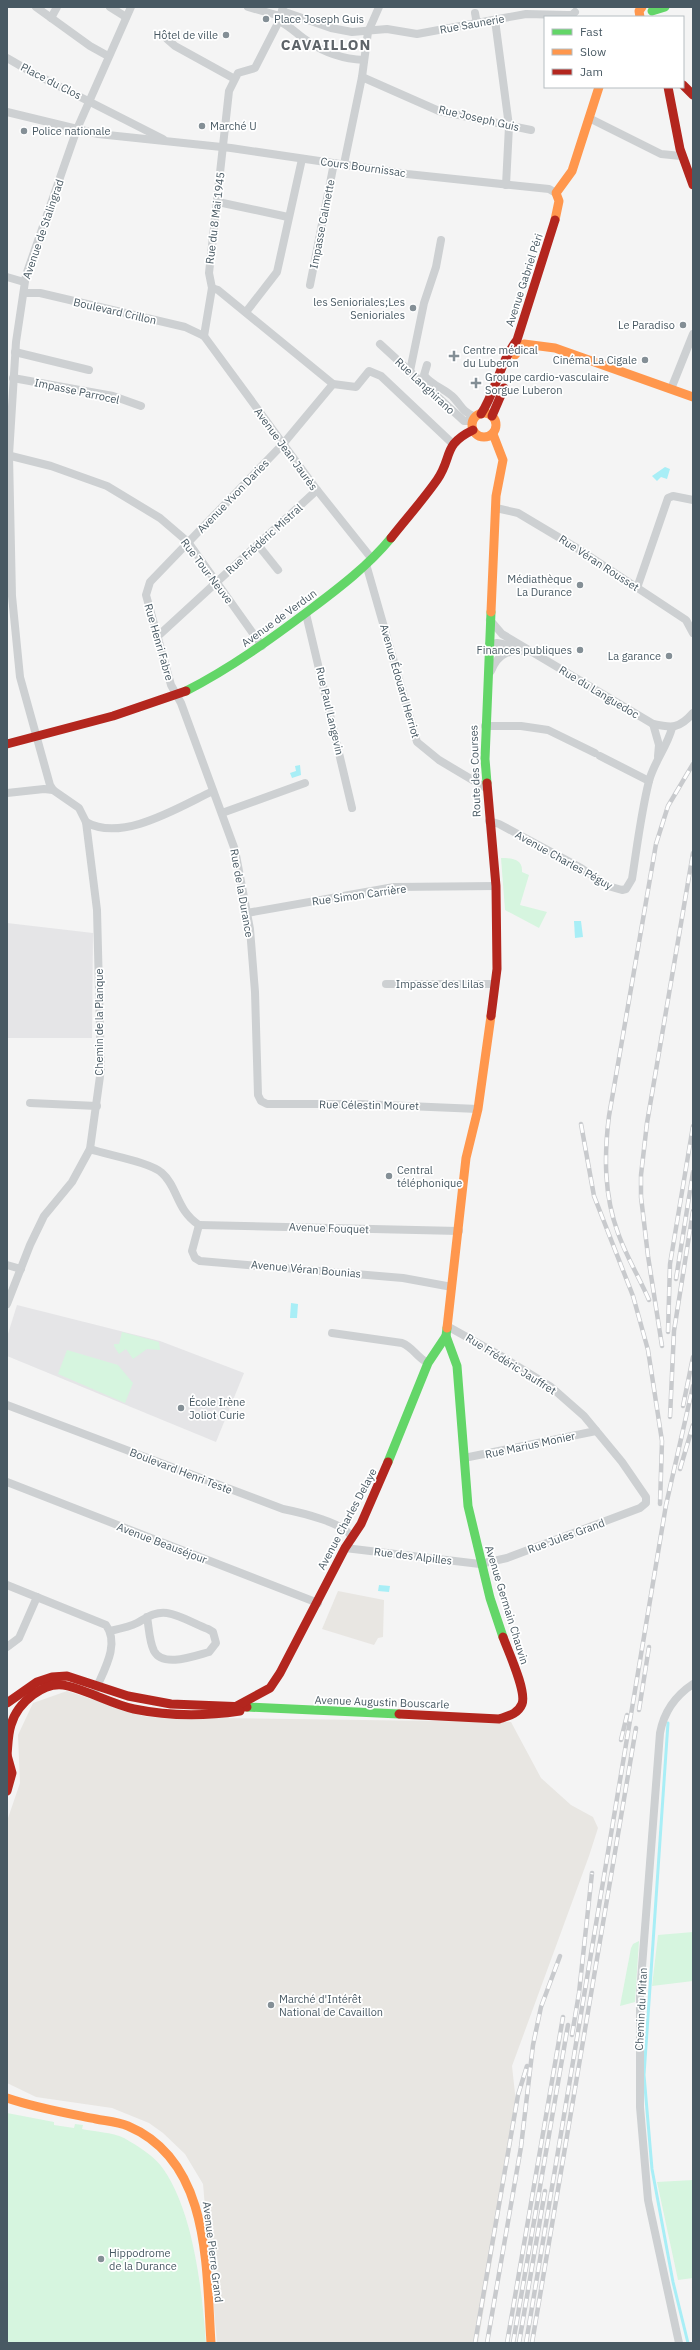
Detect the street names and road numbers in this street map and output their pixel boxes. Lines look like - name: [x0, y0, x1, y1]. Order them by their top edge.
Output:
- street label: Rue Saunerie: [439, 11, 505, 37]
- street label: Place du Clos: [18, 60, 84, 102]
- street label: Rue Joseph Guis: [437, 102, 521, 134]
- street label: Cours Bournissac: [319, 154, 407, 180]
- street label: Rue du 8 Mai 1945: [202, 171, 228, 265]
- street label: Avenue de Stalingrad: [19, 177, 67, 281]
- street label: Impasse Calmette: [306, 178, 338, 270]
- street label: Avenue Gabriel Péri: [502, 232, 546, 328]
- street label: Boulevard Crillon: [72, 295, 158, 327]
- street label: Rue Langhirano: [392, 355, 458, 417]
- street label: Impasse Parrocel: [33, 375, 121, 407]
- street label: Avenue Jean Jaurès: [251, 405, 321, 493]
- street label: Avenue Yvon Daries: [194, 456, 272, 536]
- street label: Rue Frédéric Mistral: [223, 501, 305, 577]
- street label: Rue Véran Rousset: [556, 532, 642, 594]
- street label: Rue Tour Neuve: [178, 536, 236, 606]
- street label: Avenue de Verdun: [239, 586, 319, 650]
- street label: Rue Henri Fabre: [141, 602, 177, 682]
- street label: Avenue Édouard Herriot: [377, 622, 423, 740]
- street label: Rue du Languedoc: [556, 663, 642, 722]
- street label: Rue Paul Langevin: [313, 666, 347, 756]
- street label: Route des Courses: [466, 725, 484, 817]
- street label: Avenue Charles Péguy: [513, 827, 616, 893]
- street label: Rue de la Durance: [227, 848, 257, 938]
- street label: Rue Simon Carrière: [311, 881, 407, 909]
- street label: Chemin de la Planque: [92, 968, 106, 1076]
- street label: Impasse des Lilas: [396, 977, 484, 991]
- street label: Rue Célestin Mouret: [319, 1097, 419, 1113]
- street label: Avenue Fouquet: [289, 1220, 369, 1236]
- street label: Avenue Véran Bounias: [250, 1257, 362, 1281]
- street label: Rue Frédéric Jauffret: [463, 1331, 559, 1398]
- street label: Rue Marius Monier: [484, 1429, 576, 1461]
- street label: Boulevard Henri Teste: [128, 1445, 234, 1497]
- street label: Avenue Charles Delaye: [314, 1466, 380, 1572]
- street label: Rue Jules Grand: [526, 1516, 606, 1556]
- street label: Avenue Beauséjour: [115, 1519, 209, 1567]
- street label: Rue des Alpilles: [373, 1544, 453, 1568]
- street label: Avenue Germain Chauvin: [482, 1544, 532, 1666]
- street label: Avenue Augustin Bouscarle: [314, 1693, 450, 1711]
- street label: Chemin du Mitan: [632, 1967, 650, 2051]
- street label: Avenue Pierre Grand: [200, 2201, 226, 2303]

